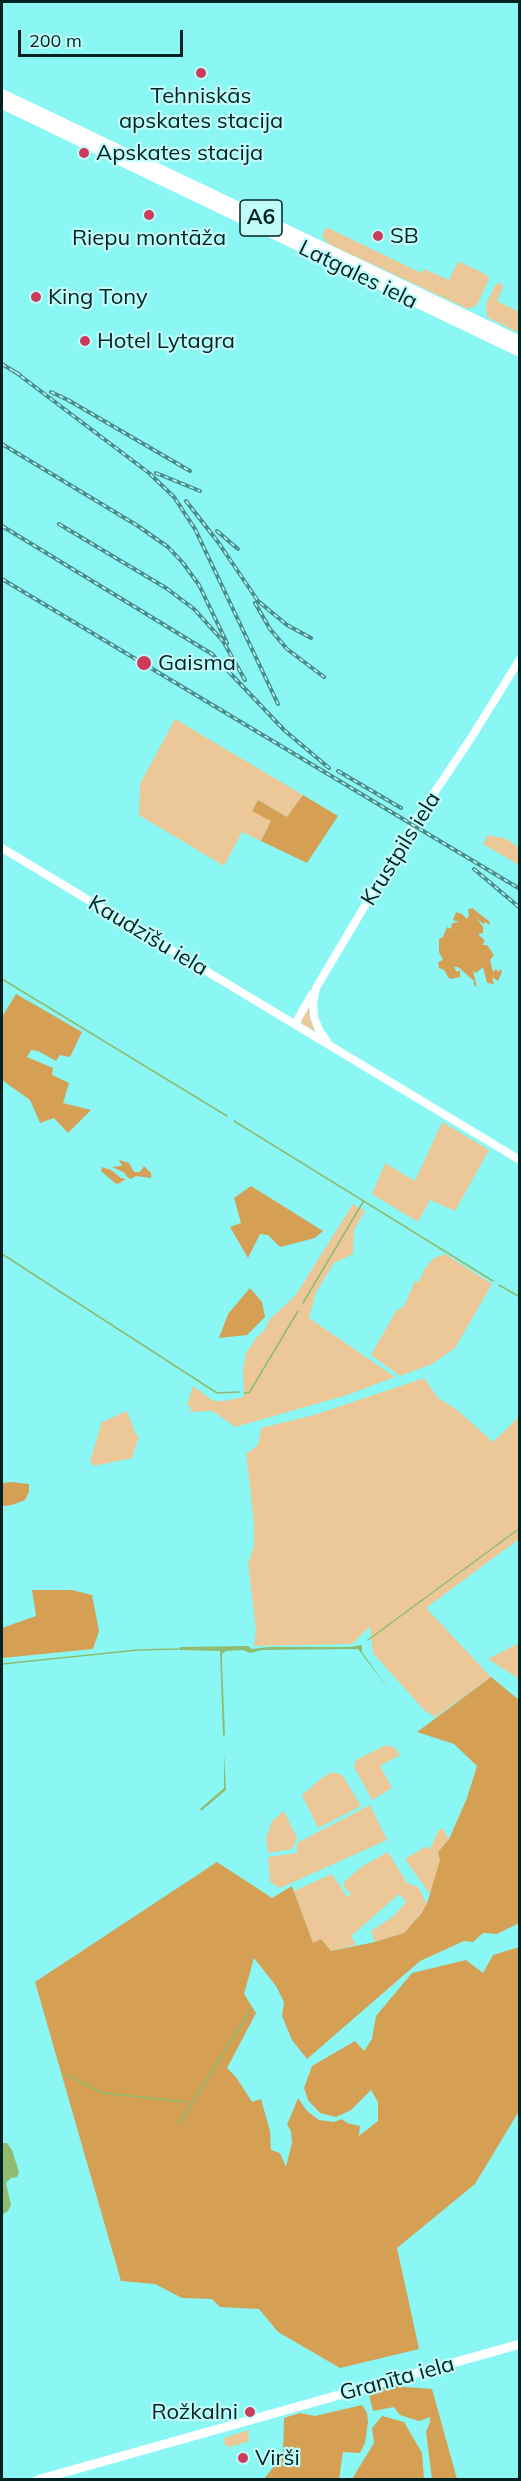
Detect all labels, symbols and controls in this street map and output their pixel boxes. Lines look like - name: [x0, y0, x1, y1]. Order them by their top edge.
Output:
- scale bar: [21, 18, 186, 56]
- text: 200 m: [29, 29, 82, 52]
- marker: Tehniskās apskates stacija: [194, 66, 208, 80]
- place label: Tehniskās apskates stacija: [119, 83, 283, 134]
- place label: Apskates stacija: [96, 140, 263, 166]
- marker: Apskates stacija: [77, 146, 91, 160]
- road number: A6: [240, 200, 282, 236]
- marker: Riepu montāža: [142, 208, 156, 222]
- place label: SB: [390, 223, 419, 249]
- place label: Riepu montāža: [72, 225, 226, 251]
- marker: SB: [371, 229, 385, 243]
- street label: Latgales iela: [294, 235, 422, 315]
- place label: King Tony: [48, 284, 148, 310]
- marker: King Tony: [29, 290, 43, 304]
- place label: Hotel Lytagra: [97, 328, 235, 354]
- marker: Hotel Lytagra: [78, 334, 92, 348]
- place label: Gaisma: [158, 650, 236, 676]
- marker: Gaisma: [135, 654, 153, 672]
- street label: Krustpils iela: [356, 787, 446, 911]
- street label: Kaudzīšu iela: [83, 890, 213, 982]
- street label: Granīta iela: [337, 2351, 457, 2407]
- place label: Rožkalni: [151, 2399, 238, 2425]
- marker: Rožkalni: [243, 2405, 257, 2419]
- place label: Virši: [255, 2445, 300, 2471]
- marker: Virši: [236, 2451, 250, 2465]

